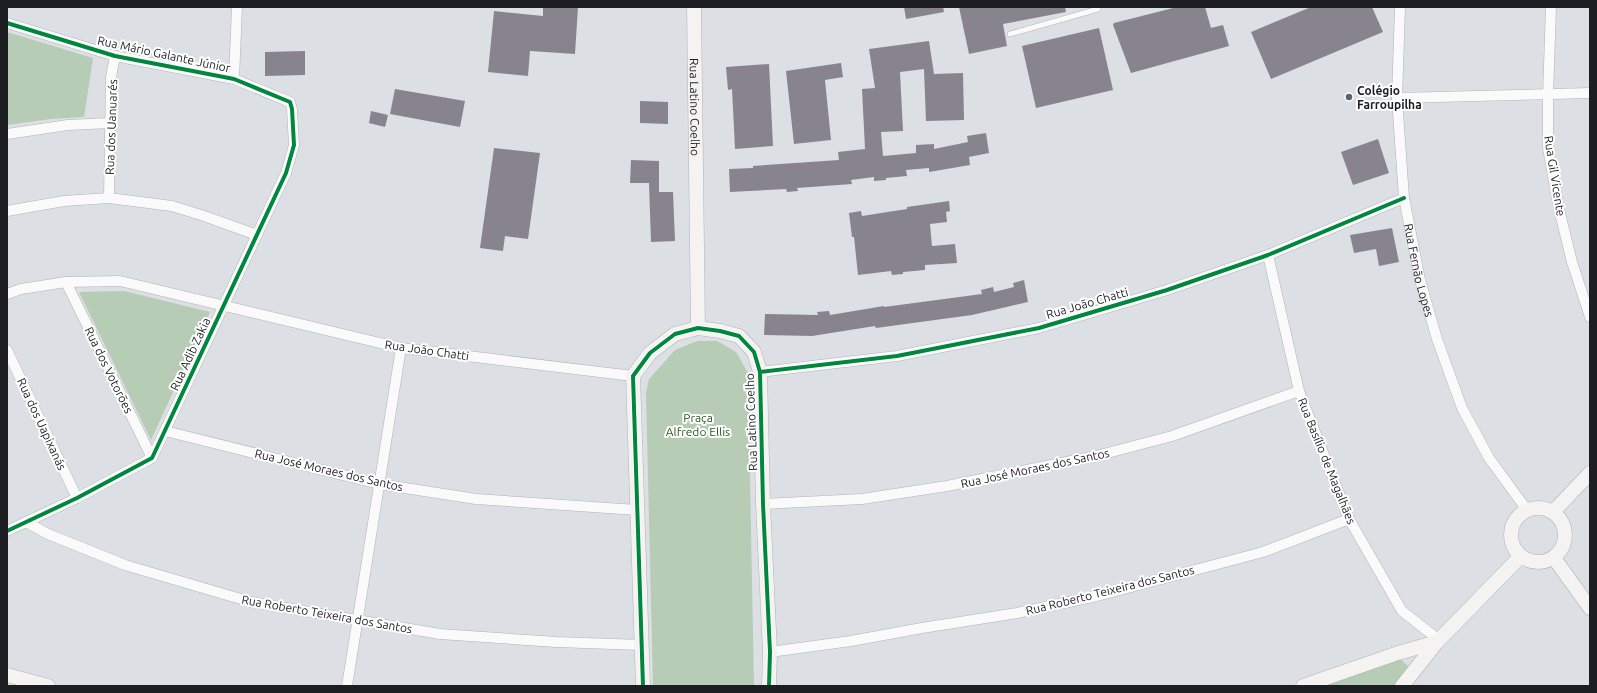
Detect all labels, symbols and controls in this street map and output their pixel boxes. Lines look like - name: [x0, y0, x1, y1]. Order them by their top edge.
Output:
- street label: Rua Mário Galante Júnior: [96, 34, 232, 75]
- street label: Rua Latino Coelho: [688, 58, 702, 156]
- street label: Rua dos Uanuarés: [103, 79, 119, 175]
- place label: Colégio Farroupilha: [1357, 84, 1422, 111]
- marker: Colégio Farroupilha: [1344, 92, 1354, 102]
- street label: Rua Gil Vicente: [1542, 135, 1568, 217]
- street label: Rua Fernão Lopes: [1403, 222, 1437, 318]
- street label: Rua João Chatti: [1044, 285, 1130, 321]
- street label: Rua Adib Zakia: [167, 316, 213, 392]
- street label: Rua dos Votorões: [82, 325, 136, 415]
- street label: Rua João Chatti: [384, 338, 470, 362]
- street label: Rua Latino Coelho: [743, 373, 759, 471]
- street label: Rua dos Uapixanás: [15, 376, 69, 472]
- street label: Rua Basílio de Magalhães: [1296, 396, 1358, 526]
- park label: Praça Alfredo Ellis: [666, 411, 730, 438]
- street label: Rua José Moraes dos Santos: [959, 446, 1111, 490]
- street label: Rua José Moraes dos Santos: [254, 447, 404, 493]
- street label: Rua Roberto Teixeira dos Santos: [1024, 563, 1196, 617]
- street label: Rua Roberto Teixeira dos Santos: [241, 593, 413, 635]

